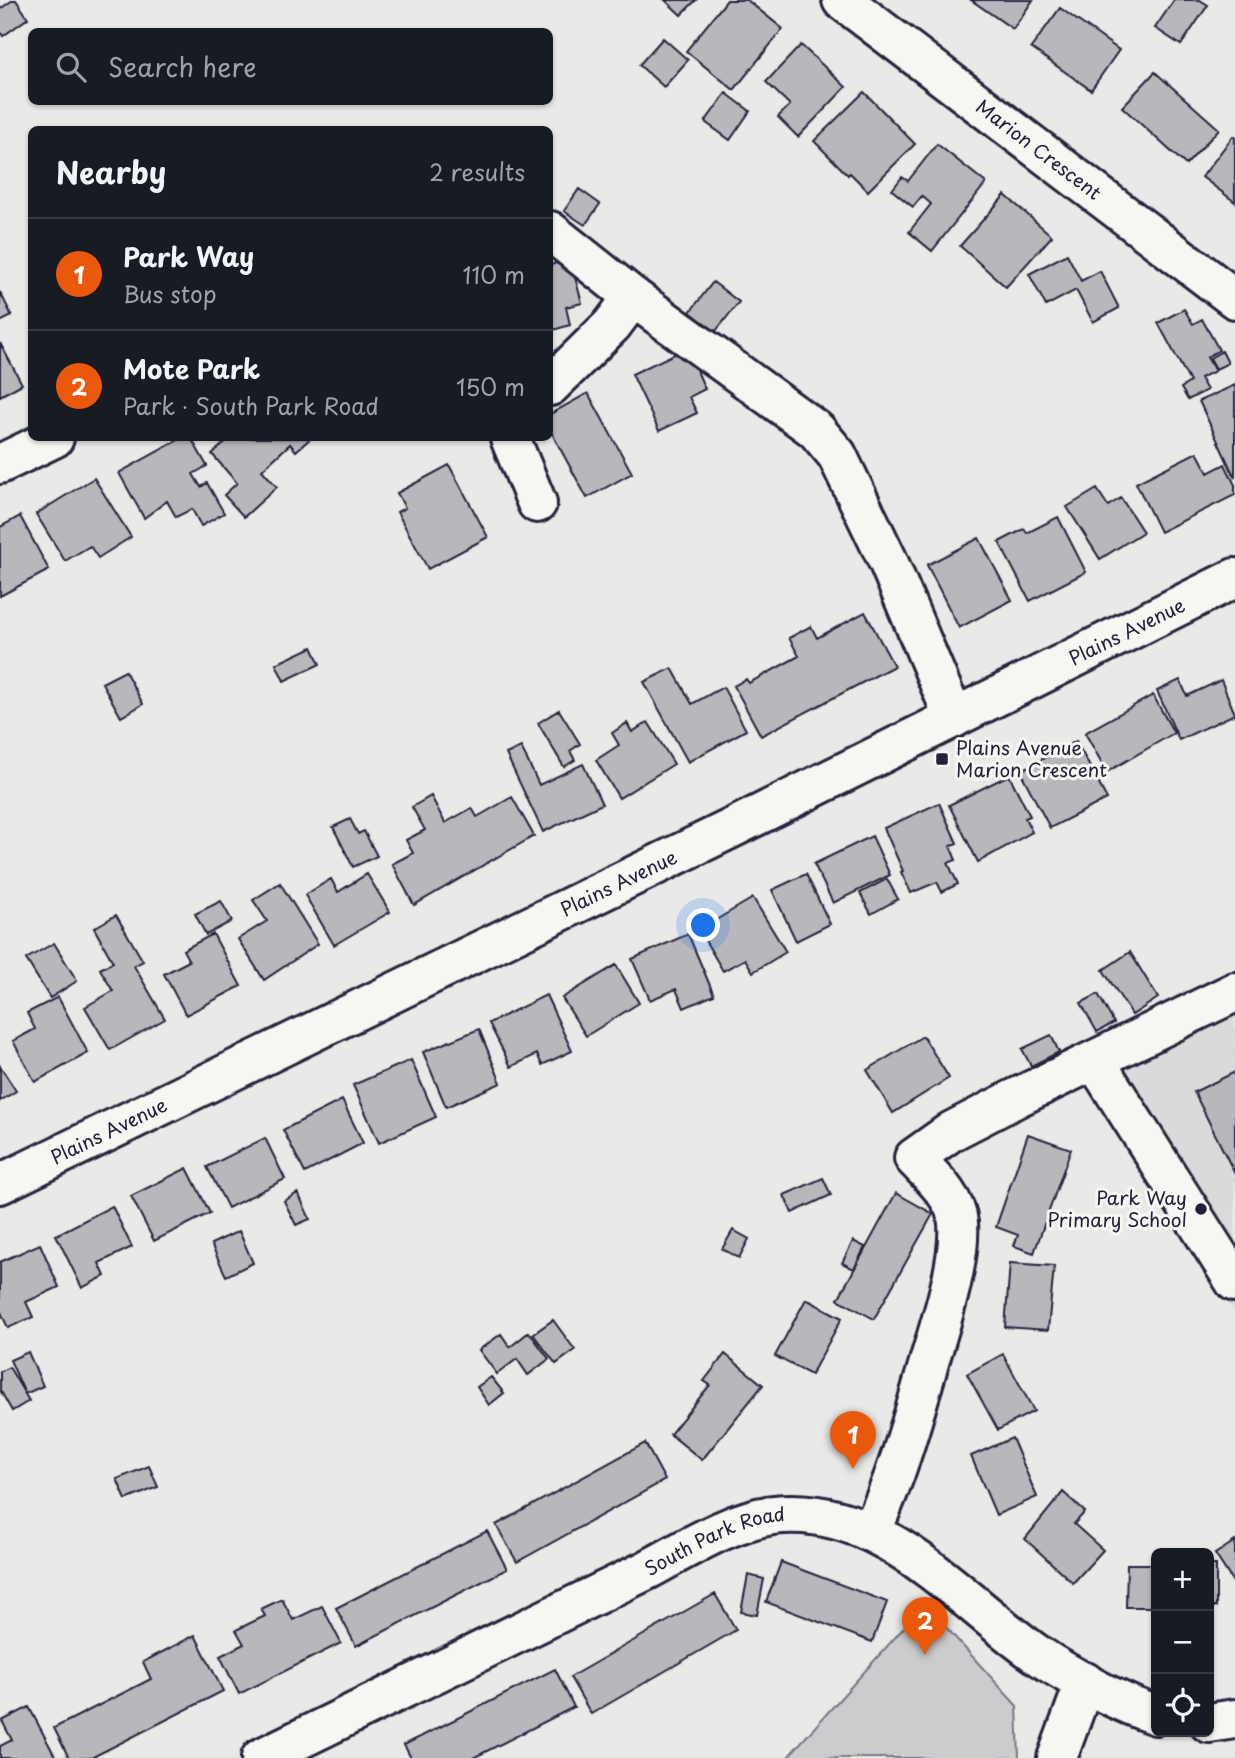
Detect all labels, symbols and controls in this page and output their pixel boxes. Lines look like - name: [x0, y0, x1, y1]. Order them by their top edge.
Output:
- search box: [28, 28, 553, 105]
- text: Search here: [108, 47, 257, 86]
- icon: search: [52, 48, 90, 86]
- street label: Marion Crescent: [971, 92, 1108, 206]
- text: Nearby: [56, 149, 166, 194]
- text: 2 results: [429, 154, 525, 189]
- text: Park Way: [123, 237, 254, 276]
- text: 1: [74, 257, 85, 292]
- text: 110 m: [463, 257, 525, 292]
- text: Bus stop: [123, 276, 217, 311]
- text: Mote Park: [123, 349, 260, 388]
- text: 2: [71, 369, 87, 404]
- text: 150 m: [456, 369, 525, 404]
- text: Park · South Park Road: [123, 388, 379, 423]
- street label: Plains Avenue: [1064, 590, 1189, 671]
- place label: Plains Avenue Marion Crescent: [956, 733, 1107, 783]
- marker: Plains Avenue Marion Crescent: [934, 751, 950, 767]
- street label: Plains Avenue: [555, 842, 681, 922]
- your location: [686, 908, 720, 942]
- street label: Plains Avenue: [46, 1090, 171, 1170]
- place label: Park Way Primary School: [1047, 1183, 1187, 1233]
- marker: Park Way Primary School: [1193, 1201, 1209, 1217]
- pin: 1: [830, 1411, 876, 1469]
- street label: South Park Road: [639, 1499, 786, 1582]
- map controls: [1151, 1548, 1214, 1737]
- button: +: [1151, 1548, 1214, 1611]
- pin: 2: [902, 1597, 948, 1655]
- button: −: [1151, 1611, 1214, 1674]
- button: locate: [1151, 1674, 1214, 1737]

